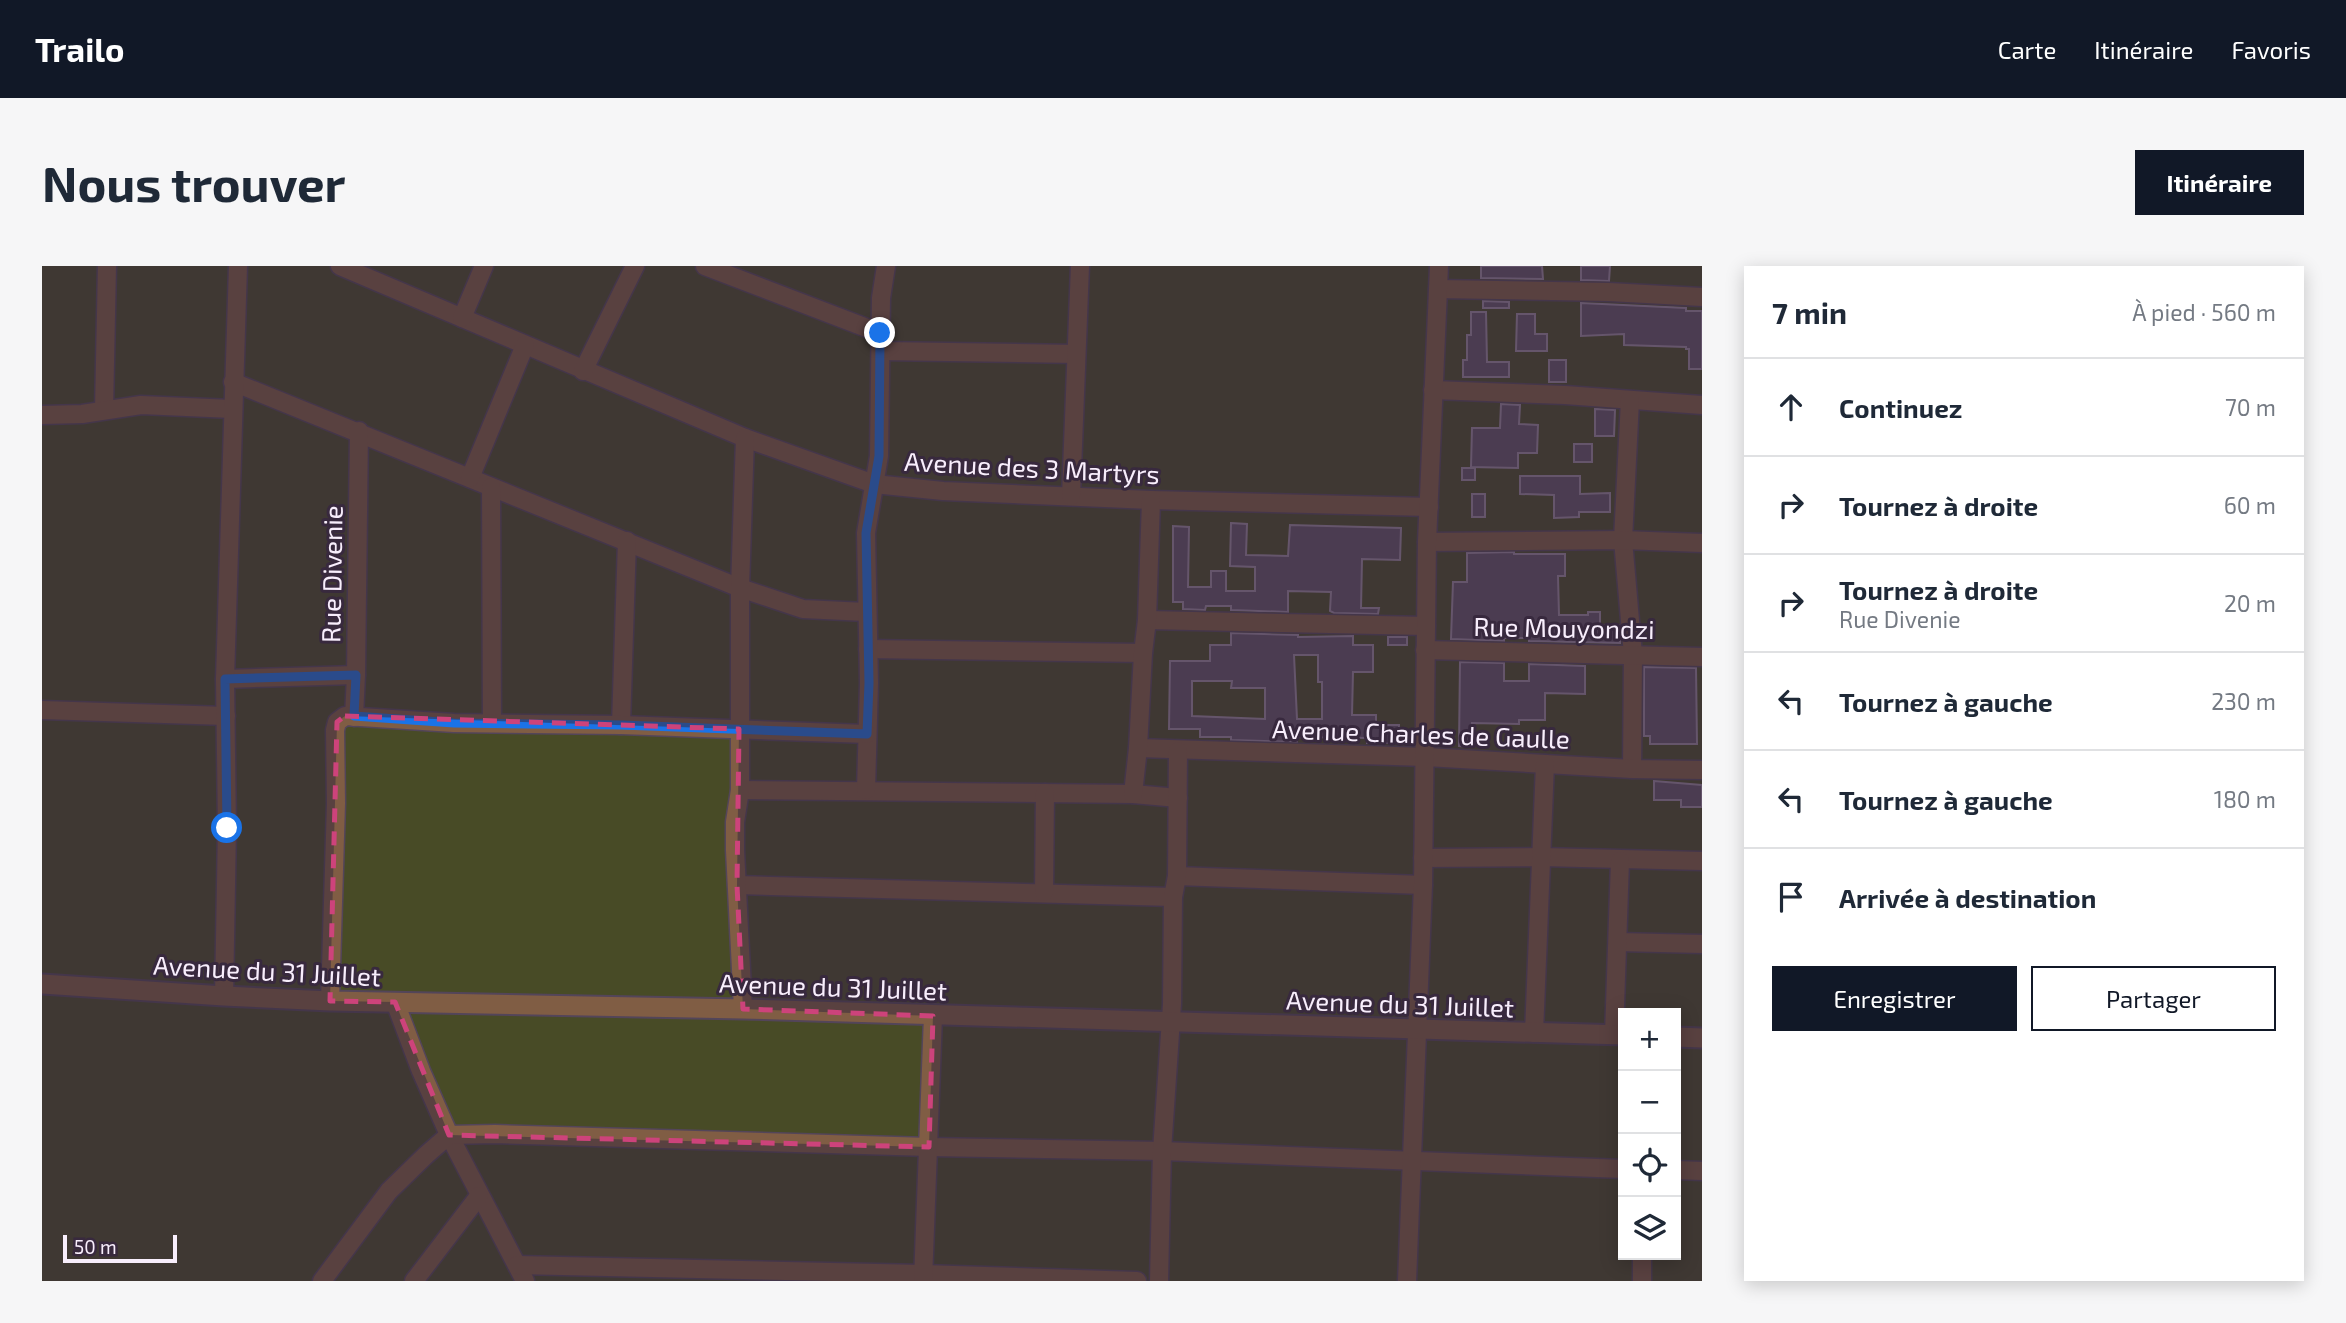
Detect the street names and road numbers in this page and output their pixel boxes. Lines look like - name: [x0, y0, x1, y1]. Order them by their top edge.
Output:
- street label: Avenue des 3 Martyrs: [903, 445, 1161, 489]
- street label: Rue Divenie: [314, 505, 348, 643]
- street label: Rue Mouyondzi: [1473, 610, 1655, 644]
- street label: Avenue Charles de Gaulle: [1272, 712, 1570, 754]
- street label: Avenue du 31 Juillet: [152, 949, 382, 991]
- street label: Avenue du 31 Juillet: [719, 967, 948, 1005]
- street label: Avenue du 31 Juillet: [1286, 984, 1515, 1022]

